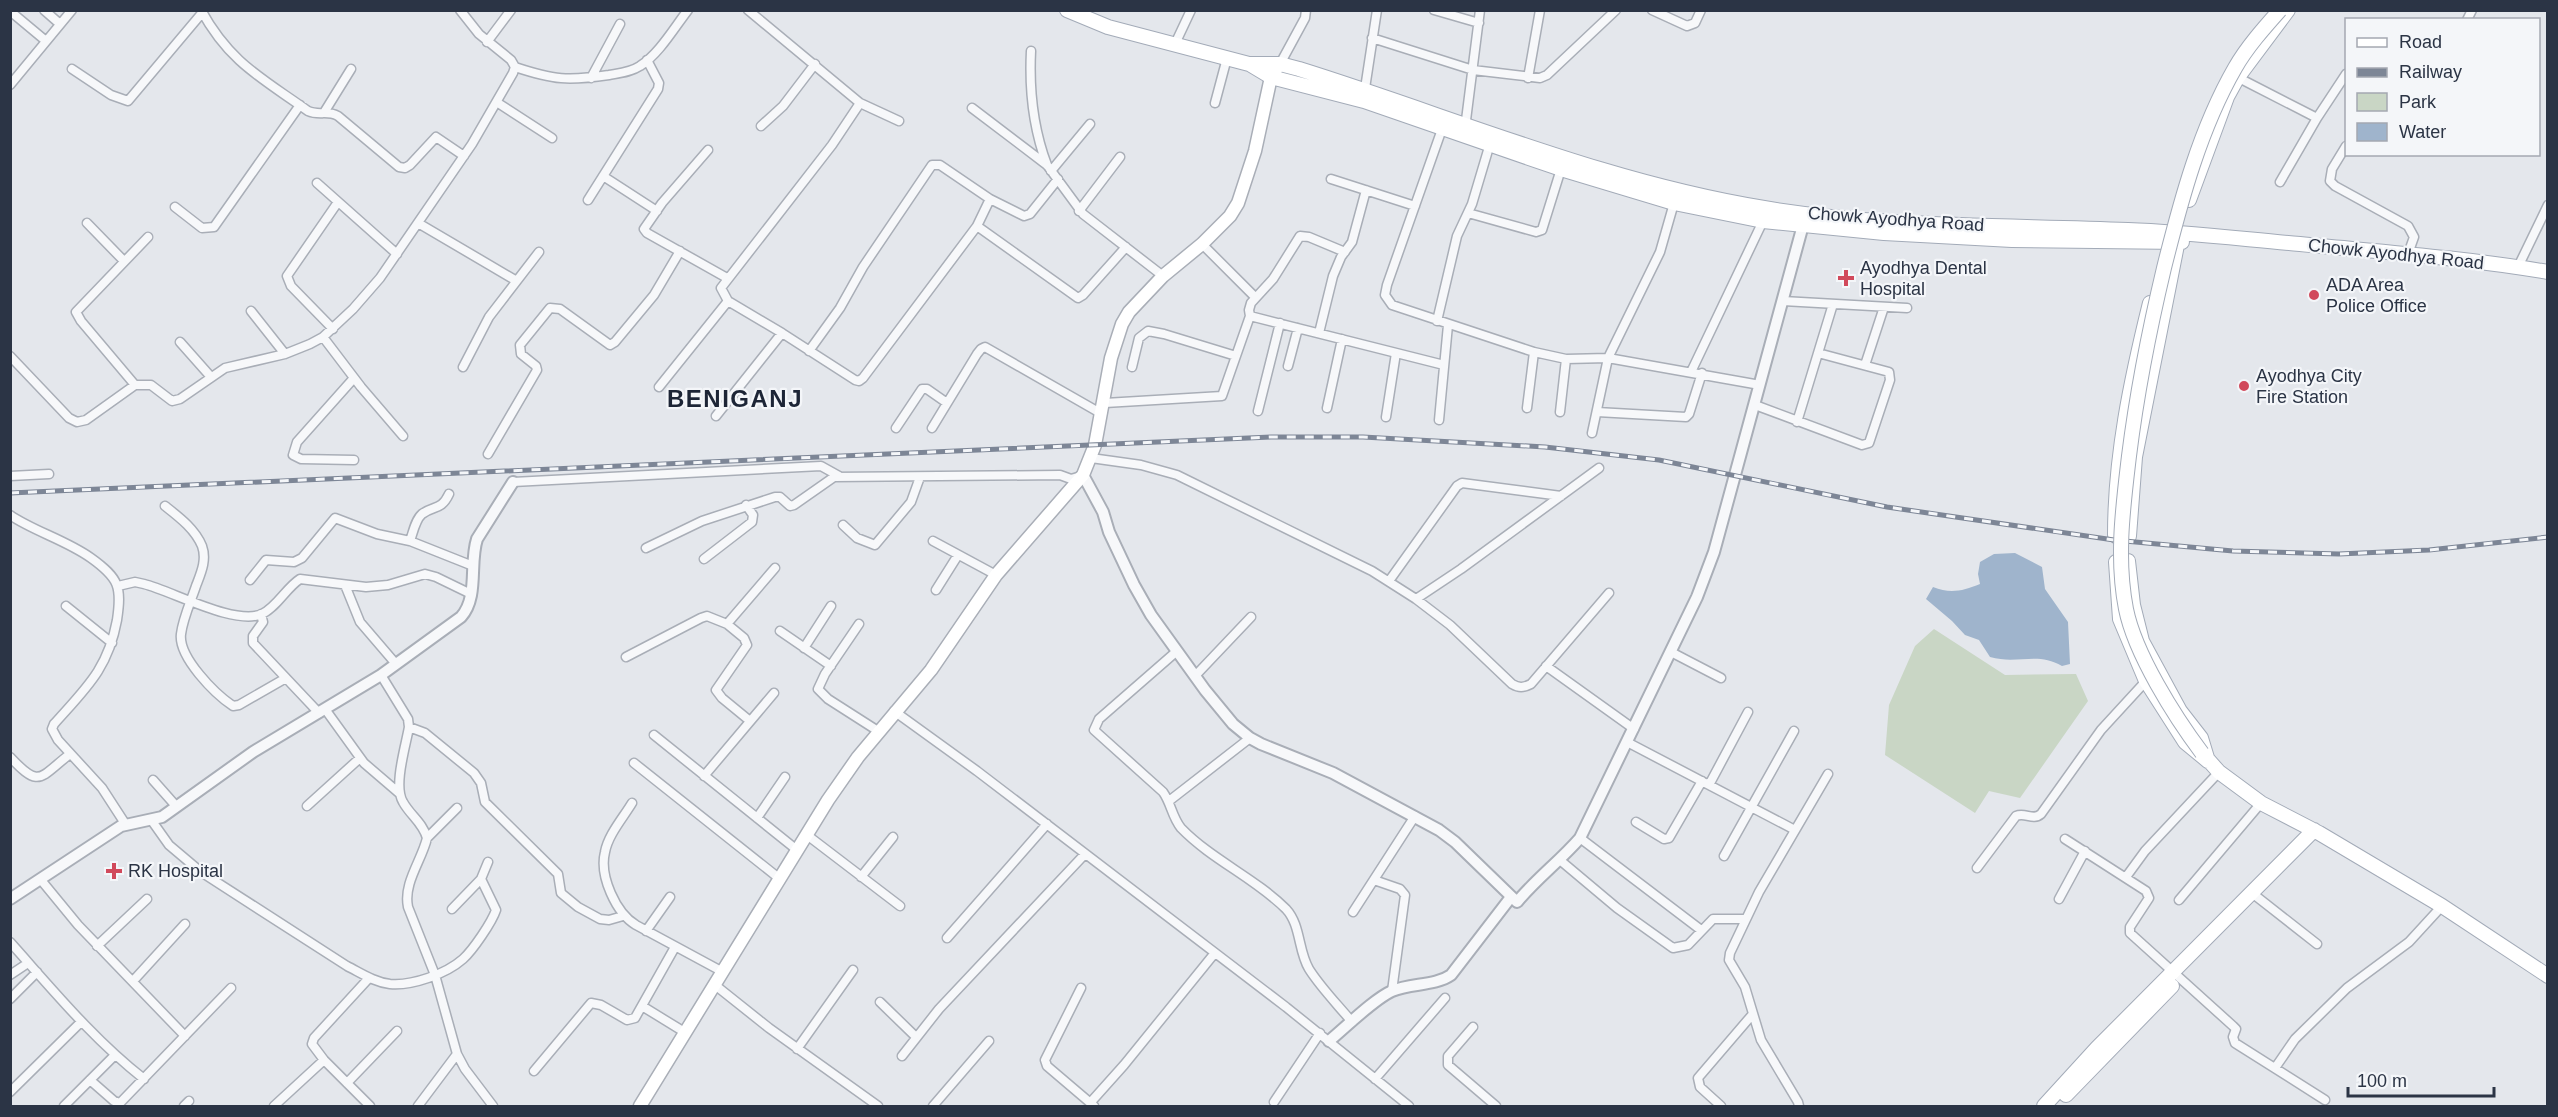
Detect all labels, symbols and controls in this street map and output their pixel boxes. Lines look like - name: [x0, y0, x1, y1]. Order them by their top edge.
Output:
- legend: [2345, 18, 2540, 156]
- text: Road: [2399, 32, 2442, 52]
- text: Railway: [2399, 62, 2462, 82]
- text: Park: [2399, 92, 2437, 112]
- text: Water: [2399, 122, 2446, 142]
- street label: Chowk Ayodhya Road: [1807, 203, 1985, 235]
- street label: Chowk Ayodhya Road: [2307, 235, 2485, 273]
- place label: Ayodhya Dental Hospital: [1860, 258, 1987, 299]
- marker: Ayodhya Dental Hospital: [1837, 269, 1855, 287]
- place label: ADA Area Police Office: [2326, 275, 2427, 316]
- marker: ADA Area Police Office: [2307, 288, 2321, 302]
- place label: Ayodhya City Fire Station: [2256, 366, 2362, 407]
- marker: Ayodhya City Fire Station: [2237, 379, 2251, 393]
- district label: BENIGANJ: [667, 385, 803, 412]
- place label: RK Hospital: [128, 861, 223, 881]
- marker: RK Hospital: [105, 862, 123, 880]
- scale bar: [2348, 1060, 2494, 1098]
- text: 100 m: [2357, 1071, 2407, 1091]

